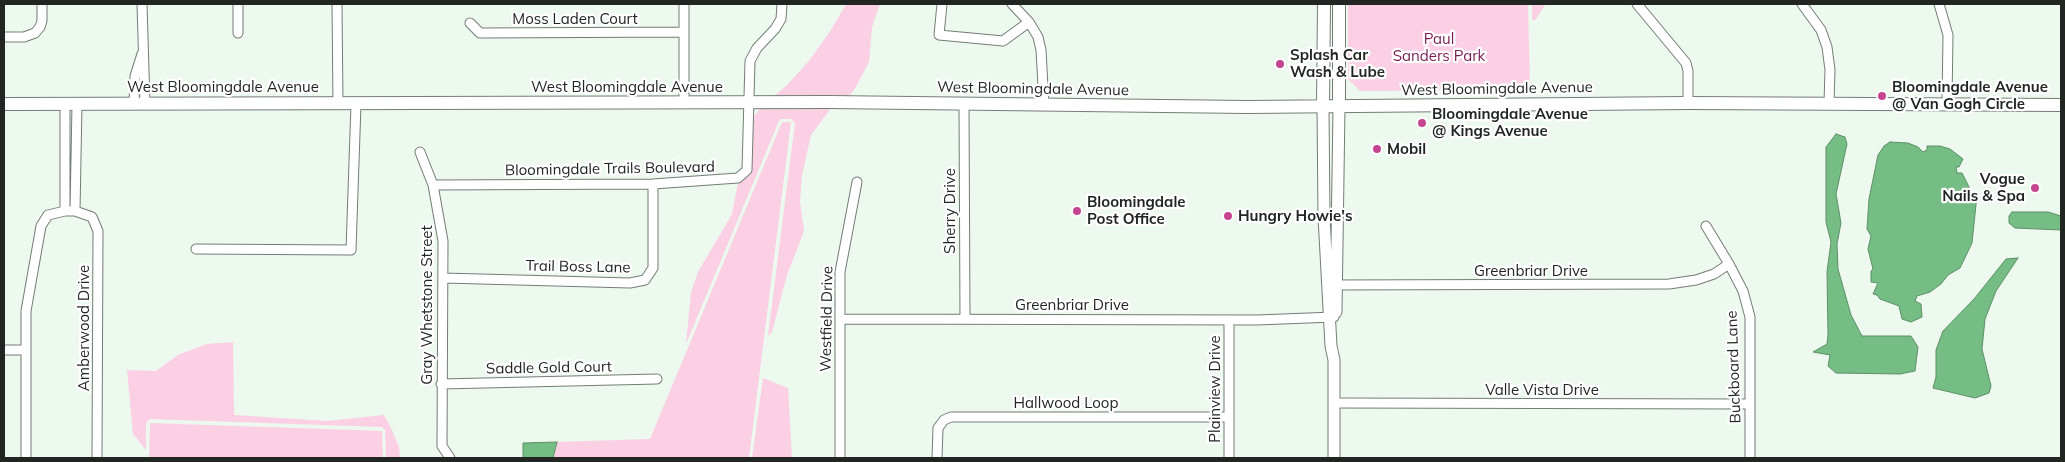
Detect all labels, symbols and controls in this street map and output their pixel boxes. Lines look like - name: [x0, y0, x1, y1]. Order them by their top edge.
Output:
- street label: Moss Laden Court: [512, 10, 638, 28]
- park label: Paul Sanders Park: [1393, 30, 1485, 65]
- place label: Splash Car Wash & Lube: [1290, 46, 1385, 81]
- marker: Splash Car Wash & Lube: [1274, 58, 1286, 70]
- street label: West Bloomingdale Avenue: [127, 78, 319, 96]
- street label: West Bloomingdale Avenue: [531, 78, 723, 96]
- street label: West Bloomingdale Avenue: [937, 78, 1129, 100]
- street label: West Bloomingdale Avenue: [1401, 78, 1593, 100]
- place label: Bloomingdale Avenue @ Van Gogh Circle: [1892, 78, 2048, 113]
- marker: Bloomingdale Avenue @ Van Gogh Circle: [1876, 90, 1888, 102]
- place label: Bloomingdale Avenue @ Kings Avenue: [1432, 105, 1588, 140]
- marker: Bloomingdale Avenue @ Kings Avenue: [1416, 117, 1428, 129]
- place label: Mobil: [1387, 140, 1426, 158]
- marker: Mobil: [1371, 143, 1383, 155]
- street label: Bloomingdale Trails Boulevard: [505, 158, 715, 180]
- street label: Sherry Drive: [941, 168, 959, 254]
- place label: Vogue Nails & Spa: [1942, 170, 2025, 205]
- marker: Vogue Nails & Spa: [2029, 182, 2041, 194]
- place label: Bloomingdale Post Office: [1087, 193, 1186, 228]
- marker: Bloomingdale Post Office: [1071, 205, 1083, 217]
- place label: Hungry Howie's: [1238, 207, 1352, 225]
- marker: Hungry Howie's: [1222, 210, 1234, 222]
- street label: Gray Whetstone Street: [418, 225, 436, 385]
- street label: Trail Boss Lane: [525, 257, 631, 277]
- street label: Greenbriar Drive: [1474, 262, 1588, 280]
- street label: Amberwood Drive: [75, 265, 93, 391]
- street label: Westfield Drive: [817, 266, 837, 372]
- street label: Greenbriar Drive: [1015, 296, 1129, 314]
- street label: Buckboard Lane: [1723, 310, 1745, 424]
- street label: Plainview Drive: [1206, 335, 1224, 443]
- street label: Saddle Gold Court: [486, 358, 612, 378]
- street label: Valle Vista Drive: [1485, 381, 1599, 399]
- street label: Hallwood Loop: [1014, 394, 1118, 412]

